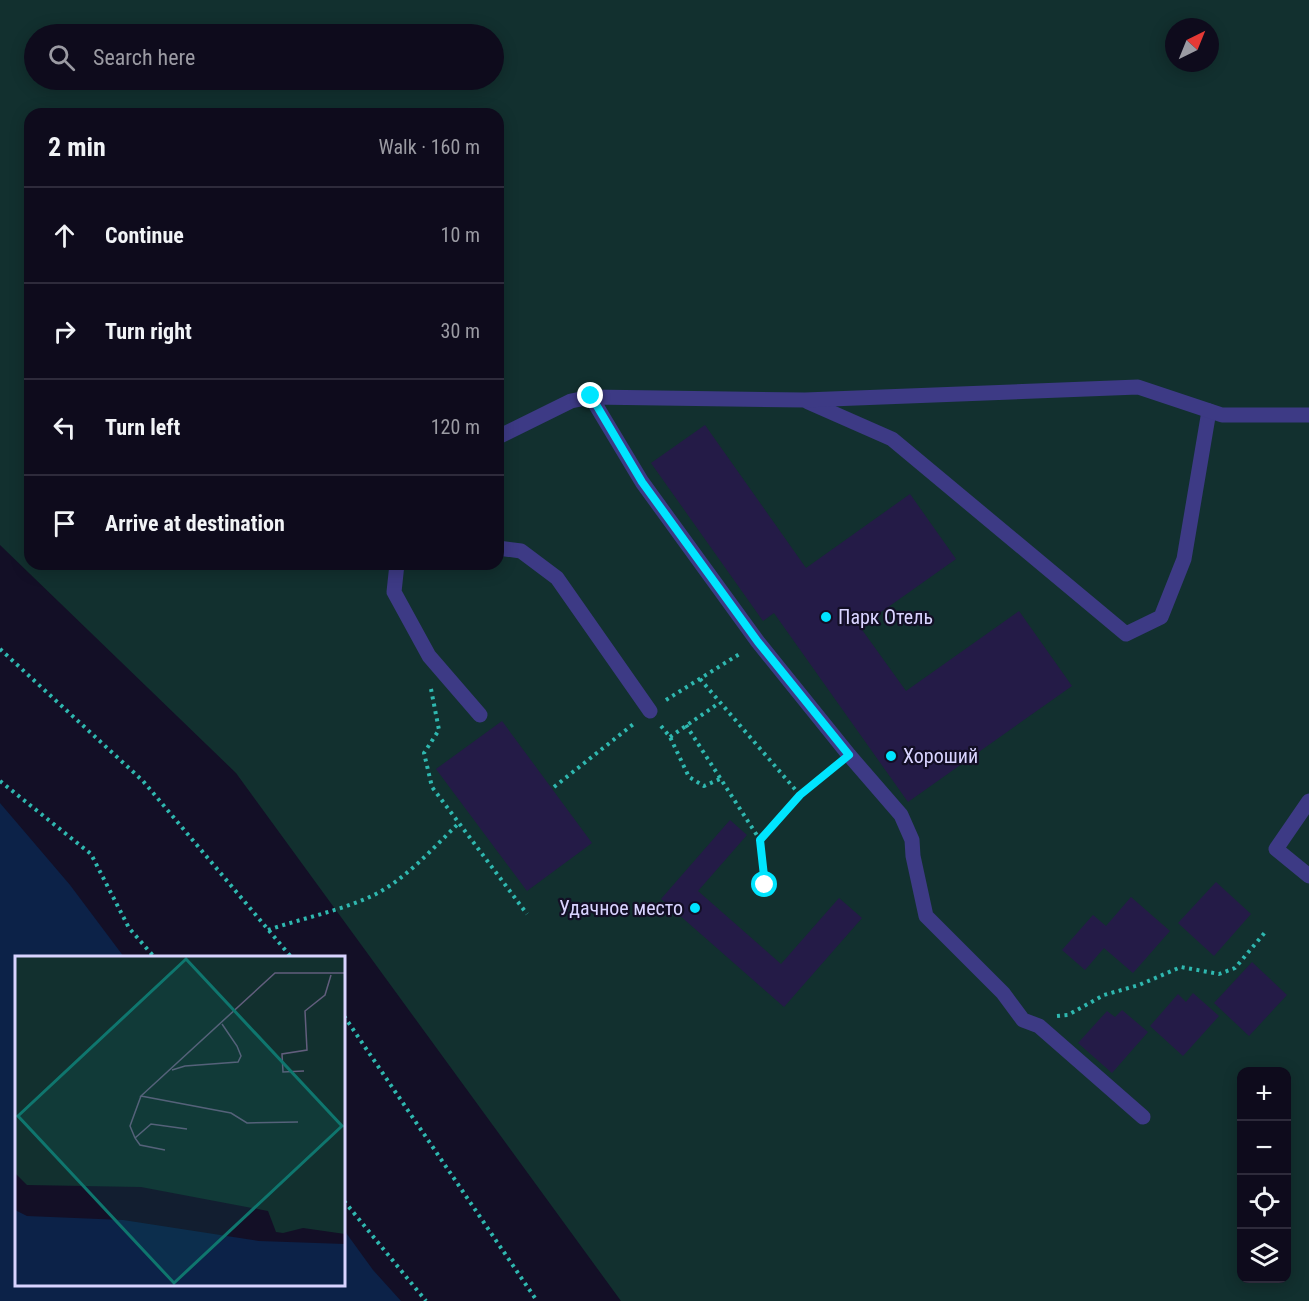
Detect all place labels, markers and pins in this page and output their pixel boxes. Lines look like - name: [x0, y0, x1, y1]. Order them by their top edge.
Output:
- place label: Парк Отель: [838, 605, 933, 629]
- marker: Парк Отель: [819, 610, 833, 624]
- place label: Хороший: [903, 744, 978, 768]
- marker: Хороший: [884, 749, 898, 763]
- place label: Удачное место: [559, 896, 683, 920]
- marker: Удачное место: [688, 901, 702, 915]

